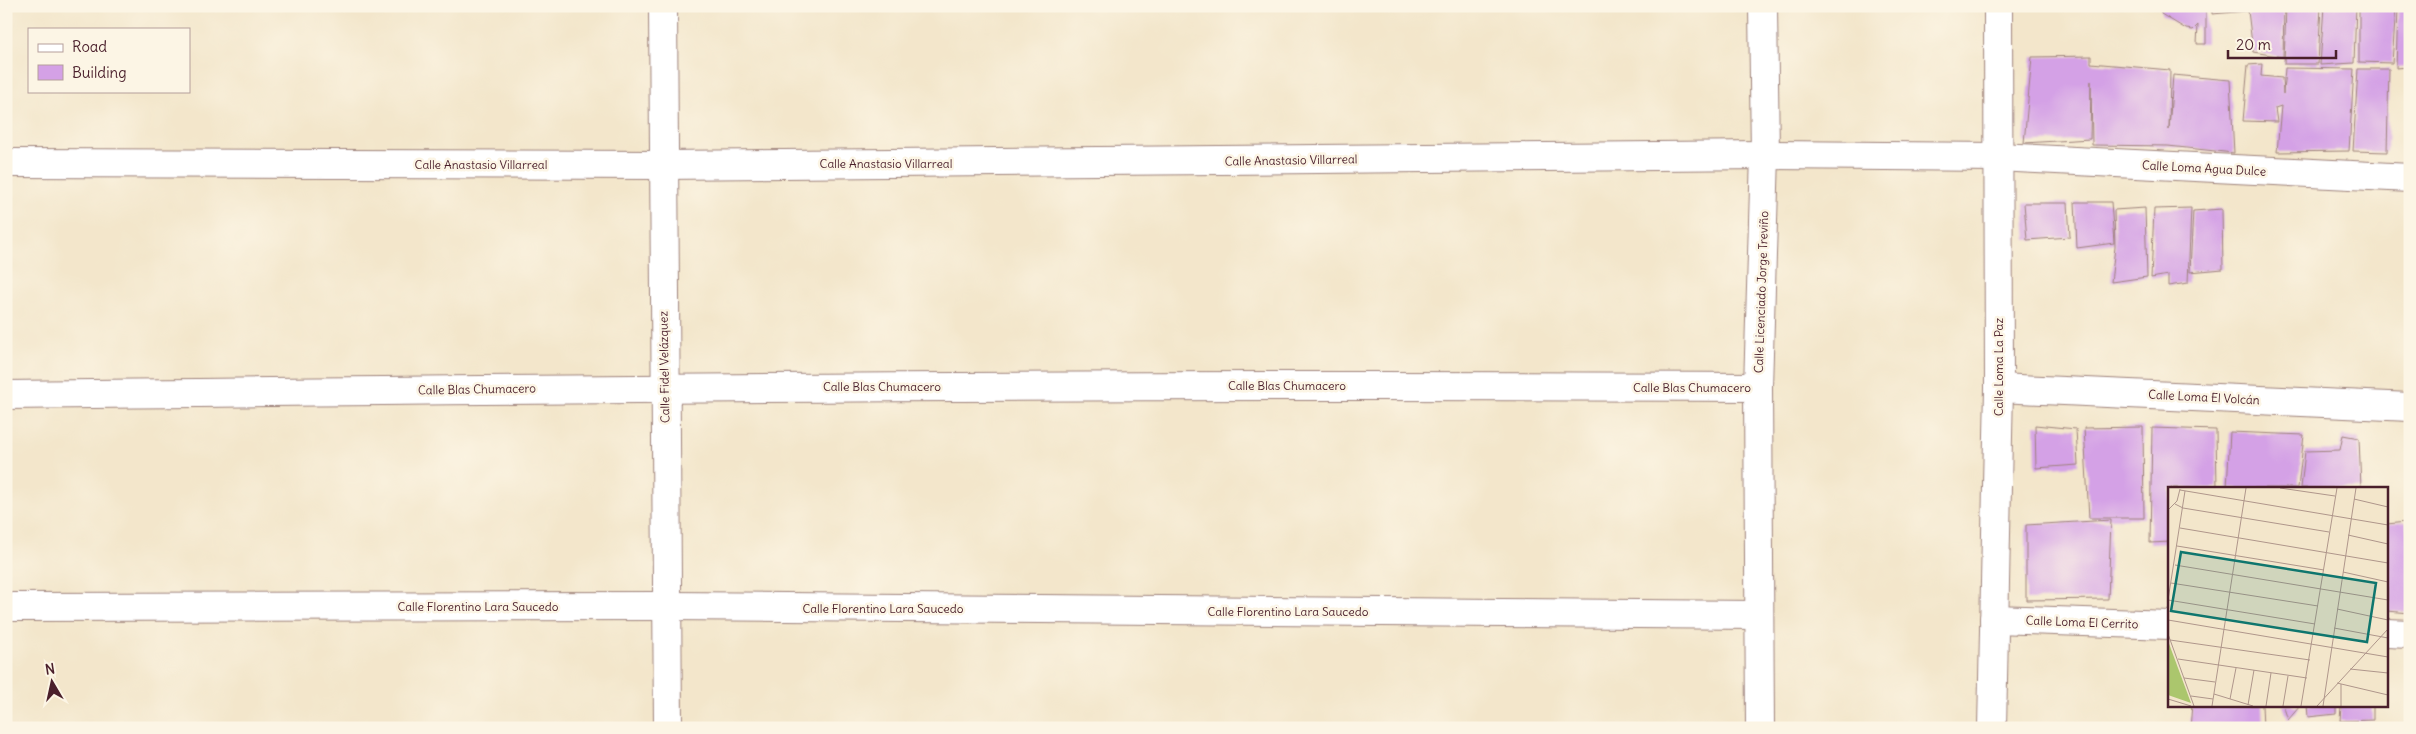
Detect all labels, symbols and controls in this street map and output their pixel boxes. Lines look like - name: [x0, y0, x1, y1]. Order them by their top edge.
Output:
- legend: [28, 28, 190, 92]
- scale bar: [2228, 28, 2336, 60]
- text: 20 m: [2236, 35, 2271, 54]
- text: Road: [72, 37, 107, 56]
- text: Building: [72, 63, 127, 82]
- street label: Calle Anastasio Villarreal: [1224, 151, 1358, 169]
- street label: Calle Anastasio Villarreal: [820, 156, 952, 171]
- street label: Calle Anastasio Villarreal: [415, 157, 547, 172]
- street label: Calle Loma Agua Dulce: [2142, 157, 2266, 179]
- street label: Calle Licenciado Jorge Treviño: [1751, 210, 1771, 373]
- street label: Calle Fidel Velázquez: [656, 310, 672, 423]
- street label: Calle Loma La Paz: [1991, 318, 2006, 416]
- street label: Calle Blas Chumacero: [1228, 378, 1346, 393]
- street label: Calle Blas Chumacero: [823, 379, 941, 394]
- street label: Calle Blas Chumacero: [418, 380, 536, 398]
- street label: Calle Blas Chumacero: [1633, 380, 1751, 395]
- street label: Calle Loma El Volcán: [2148, 387, 2260, 407]
- inset map: [2168, 487, 2388, 706]
- street label: Calle Florentino Lara Saucedo: [397, 599, 559, 614]
- street label: Calle Florentino Lara Saucedo: [802, 601, 964, 616]
- street label: Calle Florentino Lara Saucedo: [1207, 604, 1369, 619]
- street label: Calle Loma El Cerrito: [2025, 613, 2139, 631]
- north arrow: [28, 656, 78, 706]
- text: N: [44, 660, 56, 679]

